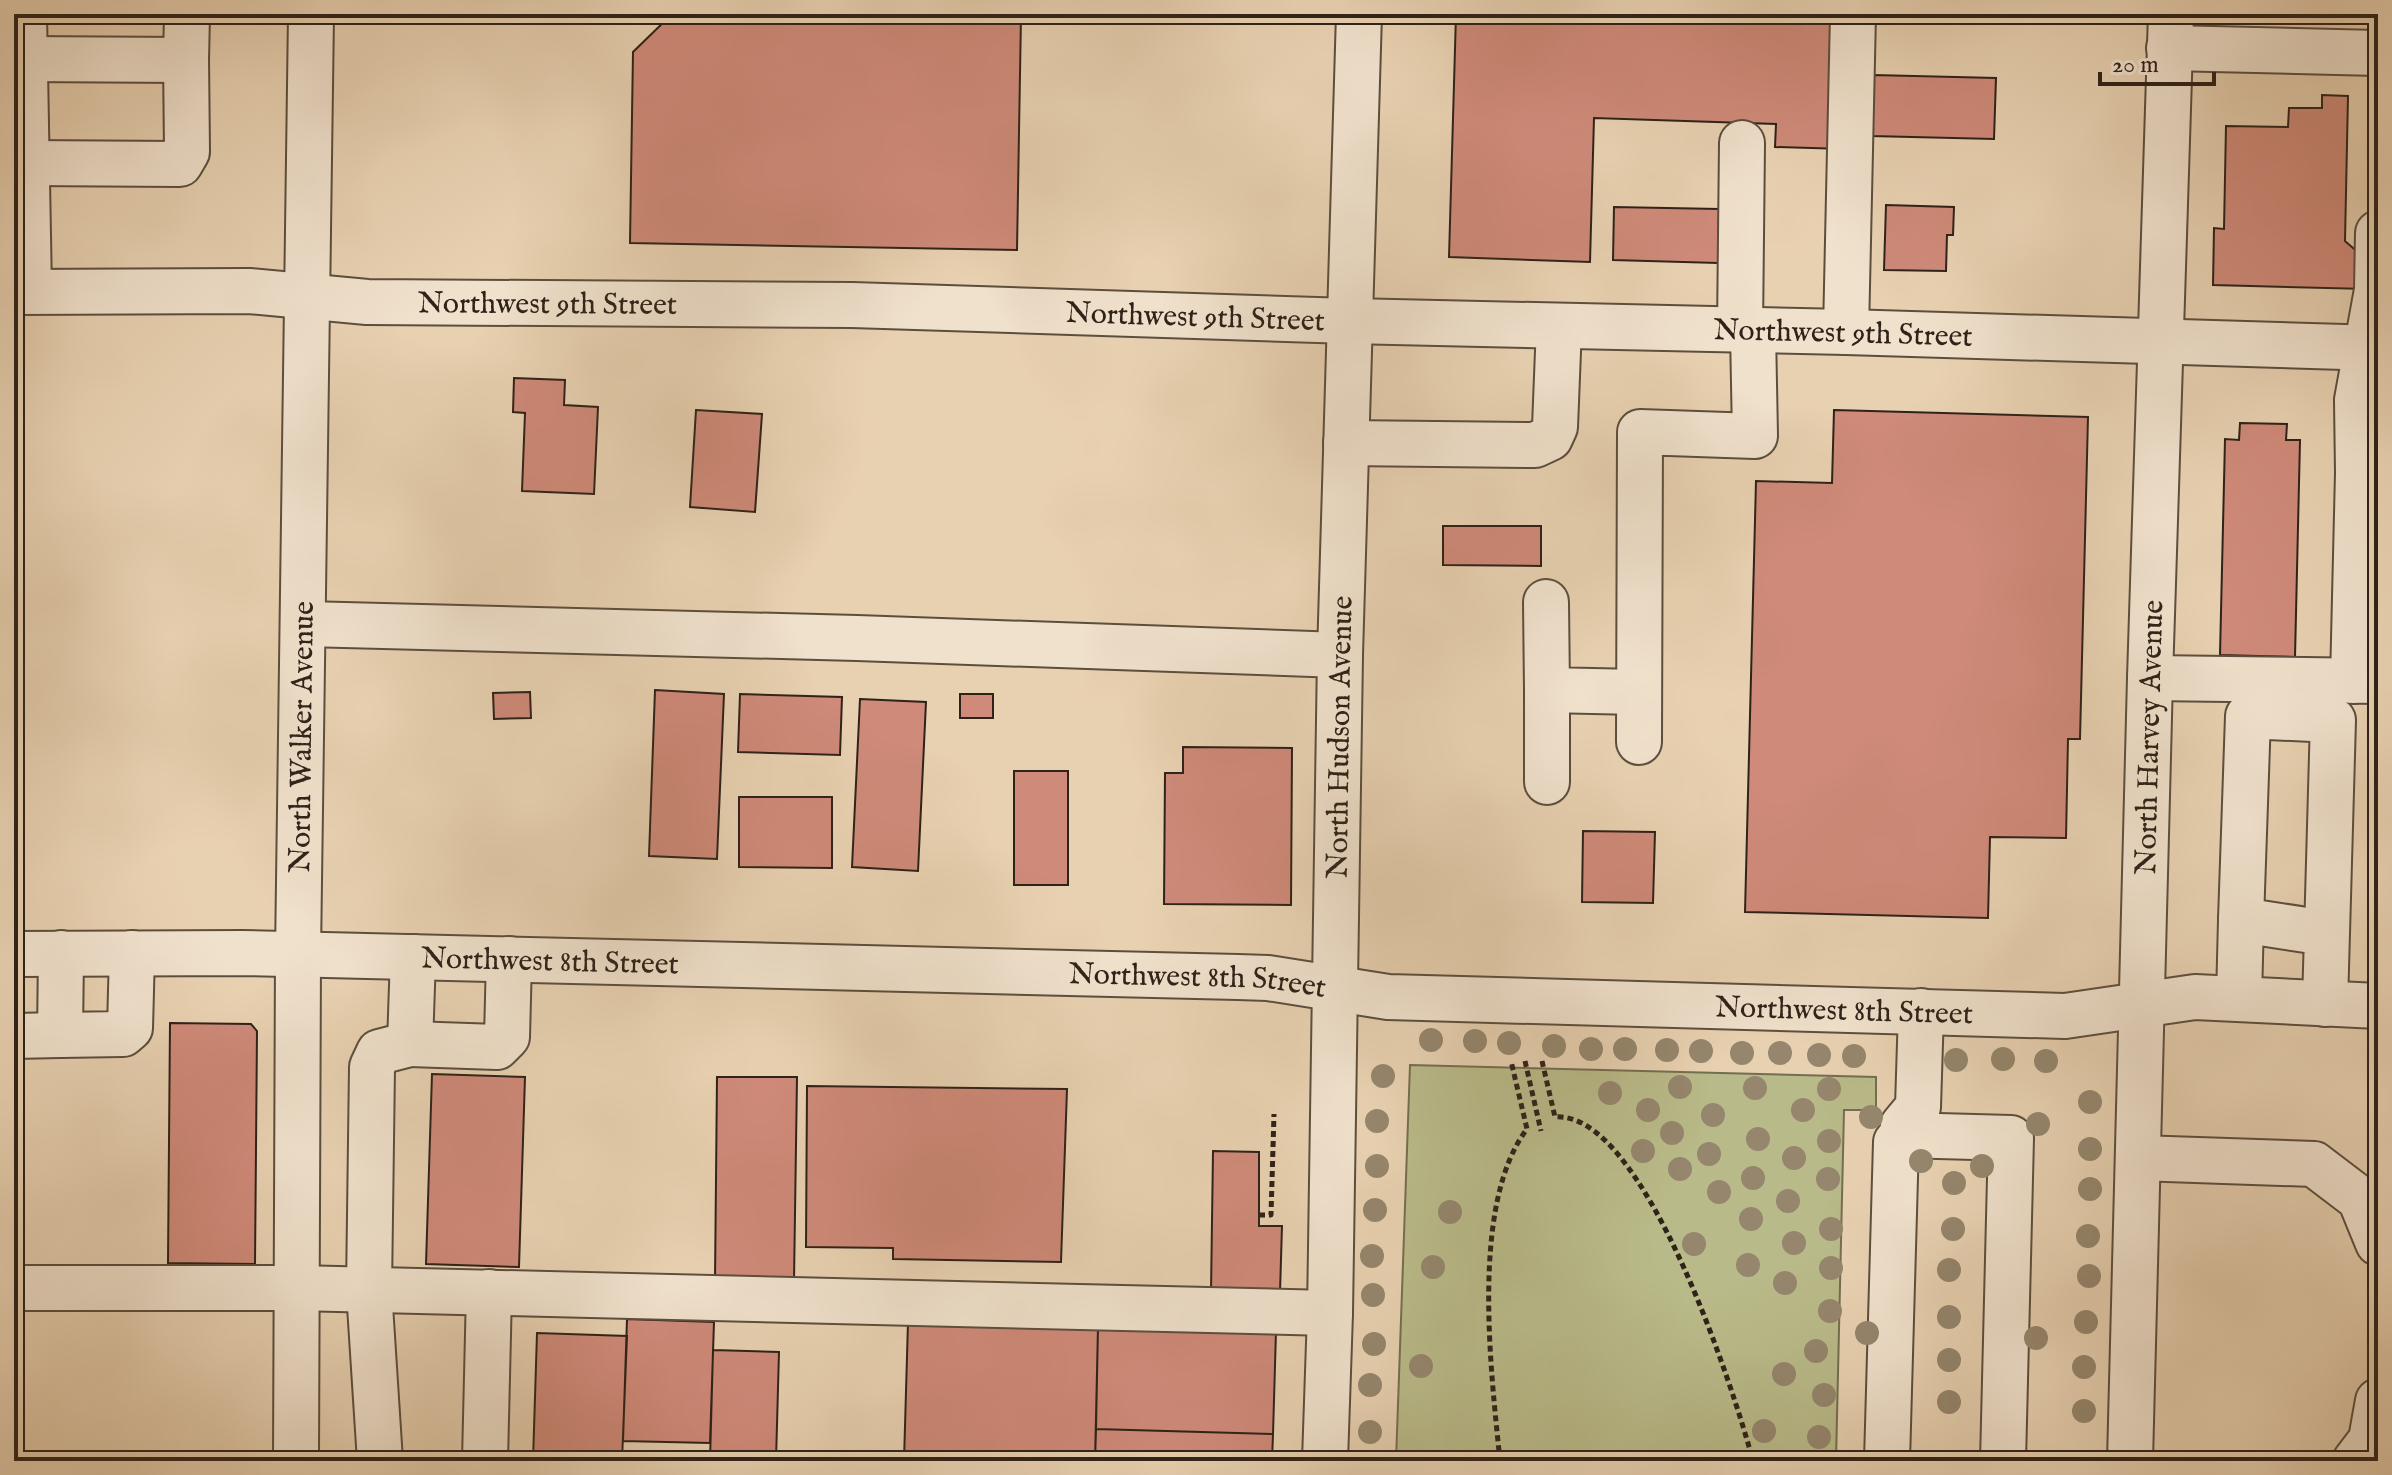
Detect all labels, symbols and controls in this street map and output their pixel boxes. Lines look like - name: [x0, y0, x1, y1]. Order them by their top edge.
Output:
- scale bar: [2100, 36, 2214, 86]
- text: 20 m: [2112, 50, 2159, 81]
- street label: Northwest 9th Street: [418, 285, 677, 325]
- street label: Northwest 9th Street: [1065, 295, 1325, 341]
- street label: Northwest 9th Street: [1713, 312, 1973, 357]
- street label: North Hudson Avenue: [1320, 595, 1363, 879]
- street label: North Harvey Avenue: [2128, 599, 2173, 875]
- street label: North Walker Avenue: [282, 601, 324, 873]
- street label: Northwest 8th Street: [420, 940, 679, 985]
- street label: Northwest 8th Street: [1068, 956, 1329, 1008]
- street label: Northwest 8th Street: [1714, 989, 1973, 1034]

